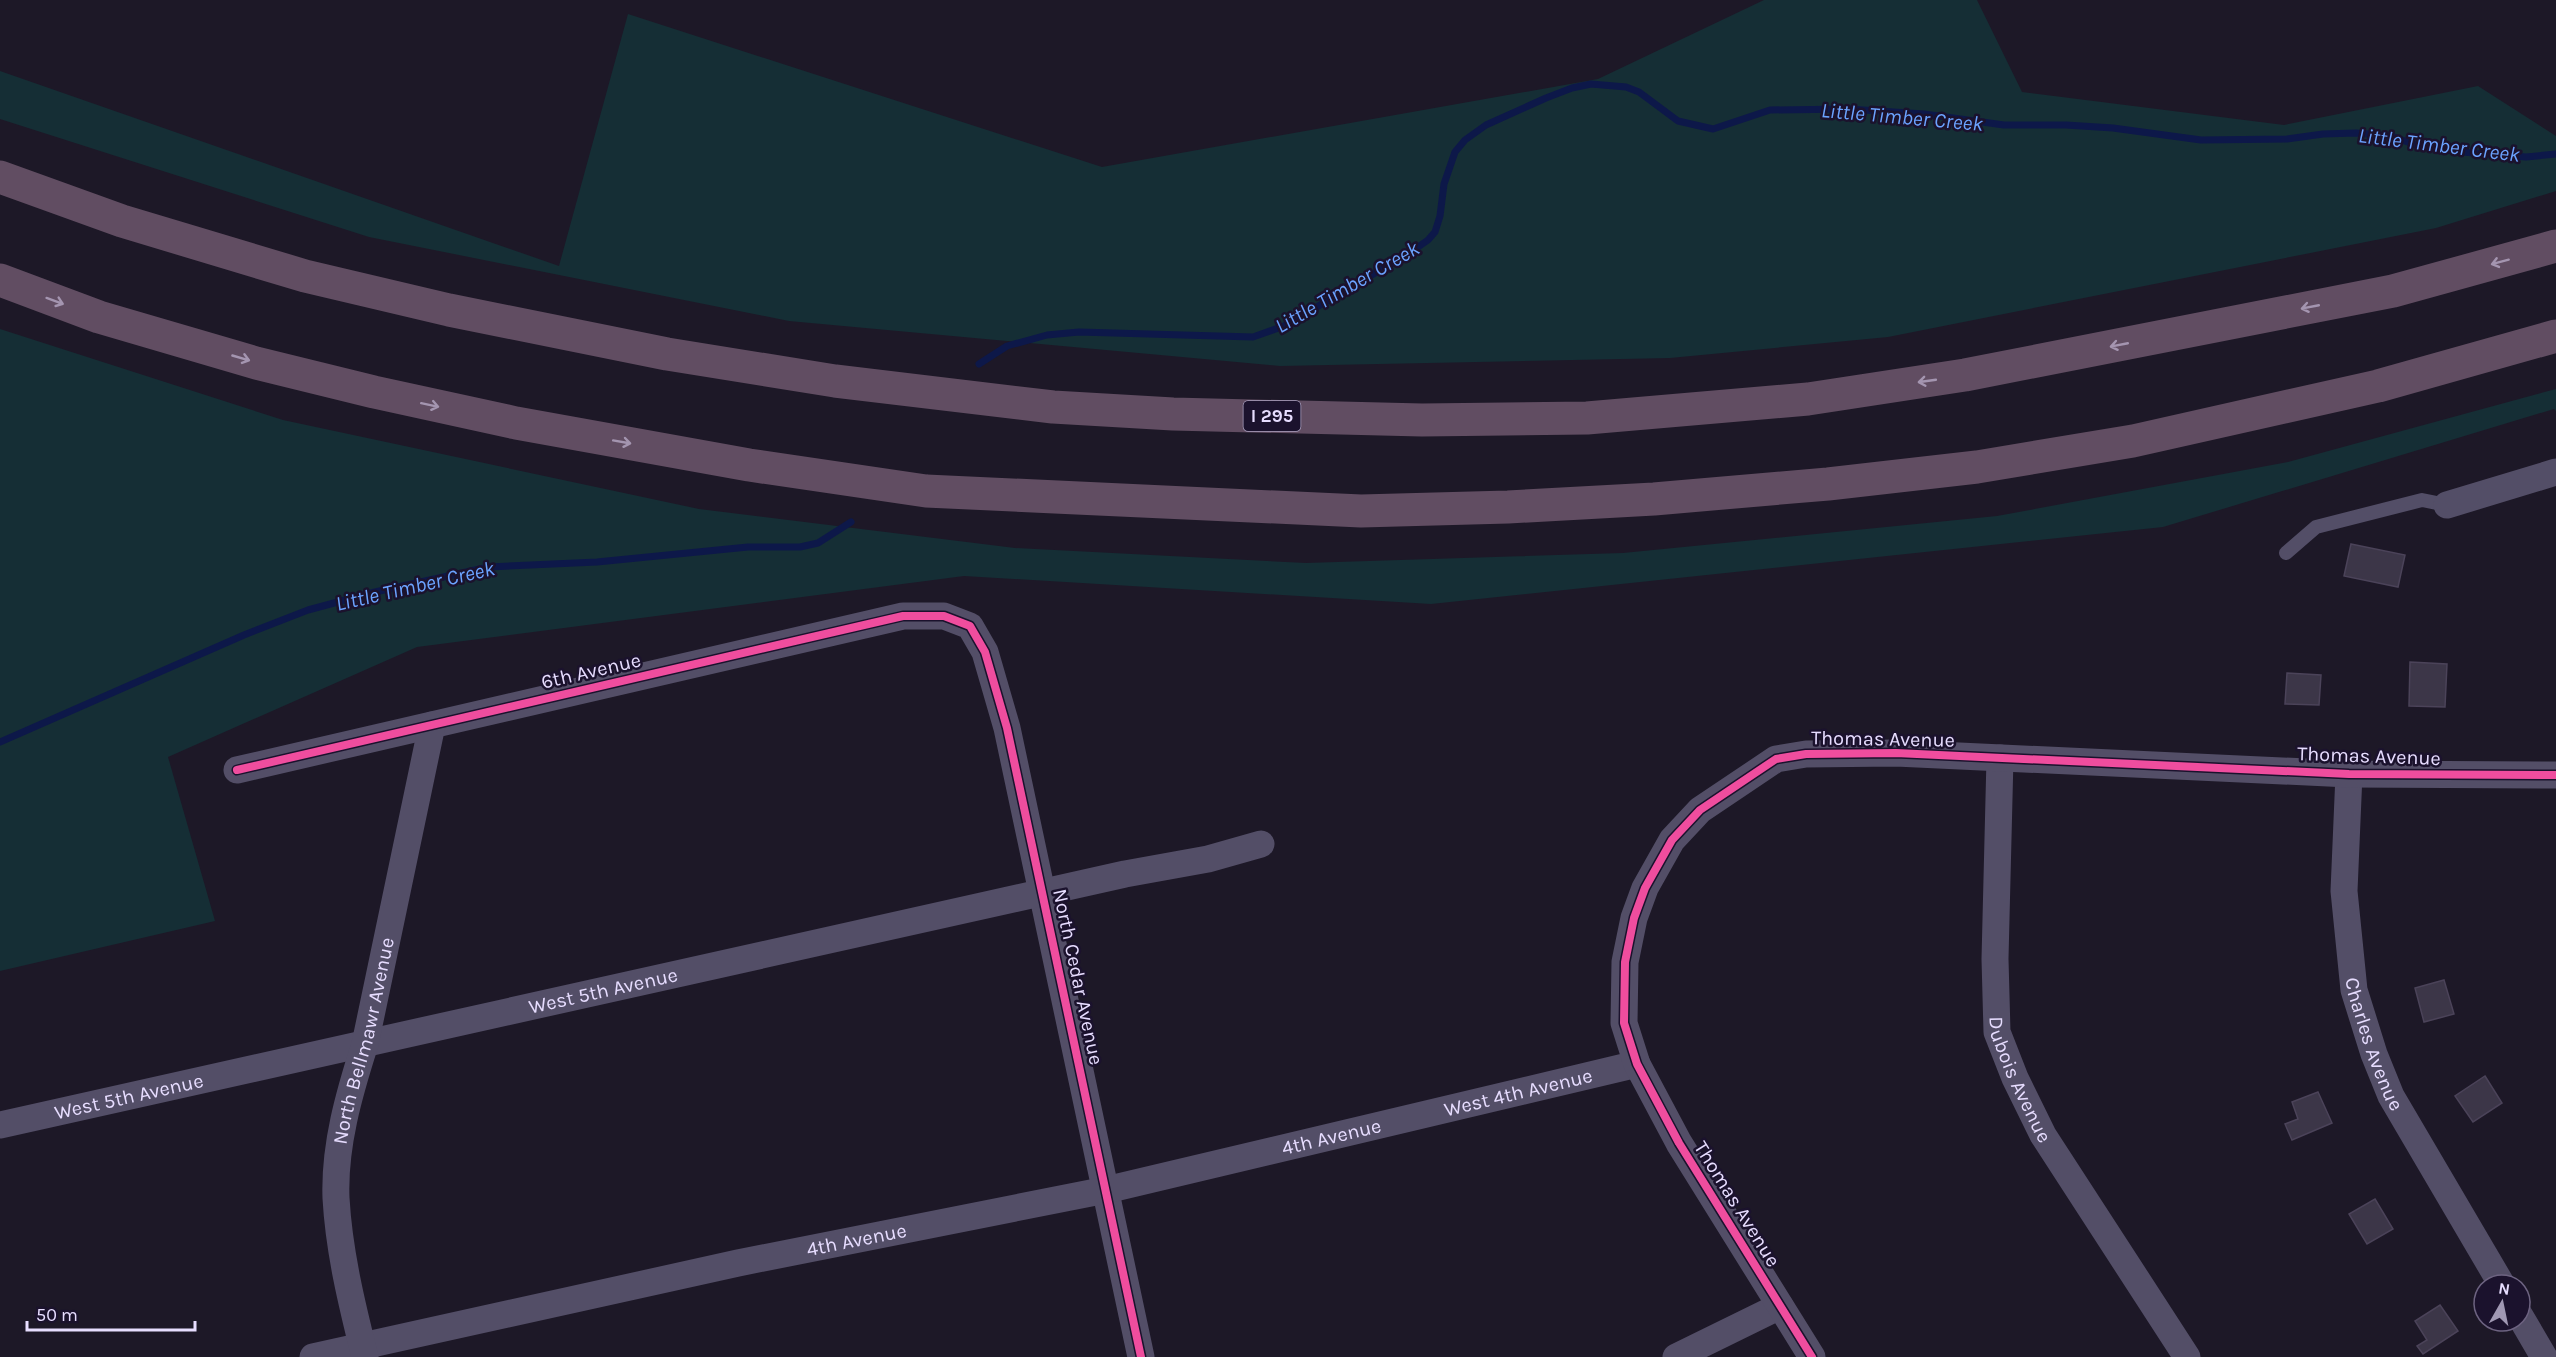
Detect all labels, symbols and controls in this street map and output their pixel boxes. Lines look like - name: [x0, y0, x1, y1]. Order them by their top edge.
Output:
- water label: Little Timber Creek: [1820, 98, 1984, 136]
- water label: Little Timber Creek: [2357, 123, 2521, 167]
- water label: Little Timber Creek: [1271, 236, 1424, 338]
- one-way arrow: [2490, 257, 2509, 268]
- one-way arrow: [45, 296, 64, 307]
- one-way arrow: [2301, 302, 2320, 313]
- one-way arrow: [2110, 340, 2129, 351]
- one-way arrow: [231, 353, 250, 364]
- one-way arrow: [1918, 375, 1938, 386]
- one-way arrow: [421, 399, 440, 411]
- road number: I 295: [1244, 401, 1300, 431]
- one-way arrow: [611, 437, 631, 448]
- water label: Little Timber Creek: [333, 556, 497, 616]
- street label: 6th Avenue: [539, 648, 643, 694]
- street label: Thomas Avenue: [1811, 726, 1955, 752]
- street label: Thomas Avenue: [2297, 742, 2441, 770]
- street label: North Cedar Avenue: [1048, 887, 1108, 1067]
- street label: North Bellmawr Avenue: [328, 935, 399, 1146]
- street label: West 5th Avenue: [527, 963, 680, 1018]
- street label: Charles Avenue: [2341, 976, 2408, 1115]
- street label: Dubois Avenue: [1985, 1016, 2056, 1147]
- street label: West 4th Avenue: [1442, 1064, 1595, 1121]
- street label: West 5th Avenue: [52, 1068, 205, 1124]
- street label: 4th Avenue: [1279, 1114, 1383, 1159]
- street label: Thomas Avenue: [1689, 1137, 1785, 1271]
- street label: 4th Avenue: [804, 1218, 908, 1261]
- north arrow: [2472, 1273, 2532, 1333]
- text: N: [2497, 1278, 2511, 1299]
- scale bar: [27, 1294, 195, 1332]
- text: 50 m: [36, 1304, 78, 1326]

